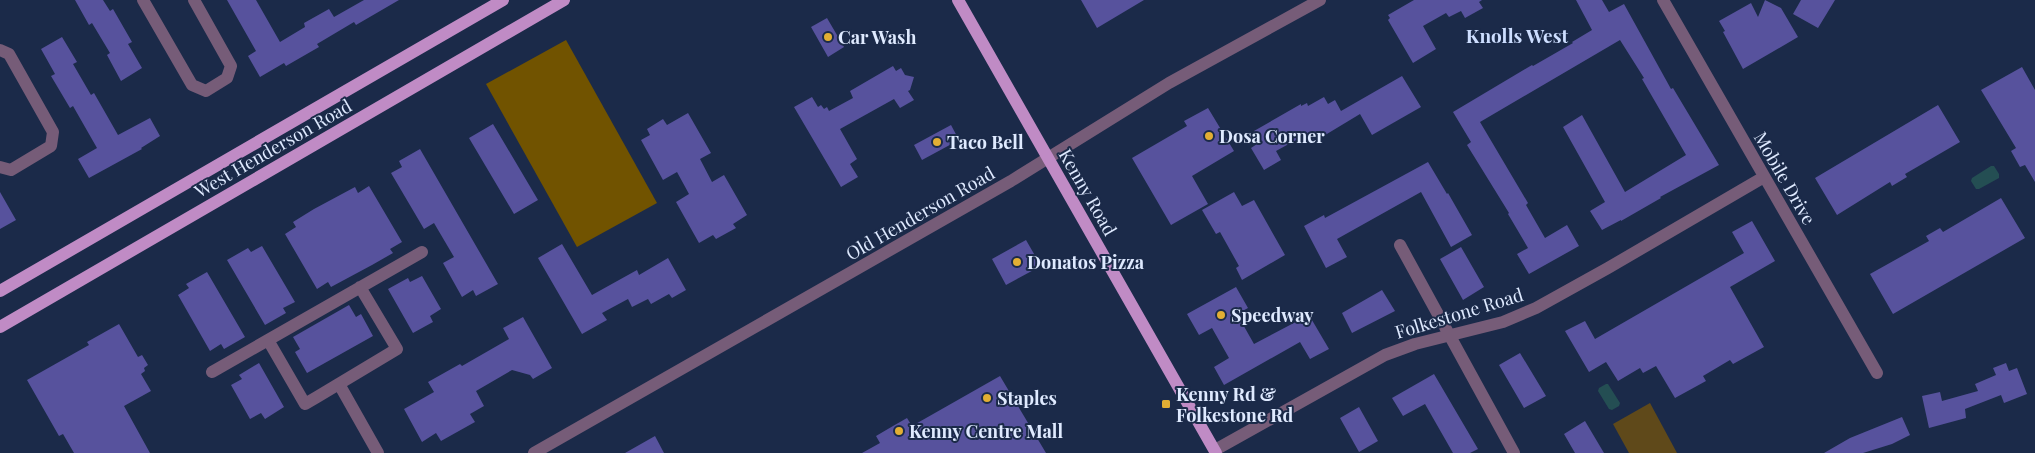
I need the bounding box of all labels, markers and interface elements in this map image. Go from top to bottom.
district label: Knolls West [1466,22,1568,48]
place label: Car Wash [838,25,916,49]
marker: Car Wash [822,31,834,43]
street label: West Henderson Road [189,93,356,203]
place label: Dosa Corner [1219,124,1325,148]
street label: Mobile Drive [1749,127,1821,229]
place label: Taco Bell [947,130,1024,154]
marker: Dosa Corner [1203,130,1215,142]
marker: Taco Bell [931,136,943,148]
street label: Kenny Road [1054,144,1123,240]
street label: Old Henderson Road [841,160,999,265]
place label: Donatos Pizza [1027,250,1145,274]
marker: Donatos Pizza [1011,256,1023,268]
street label: Folkestone Road [1392,282,1526,344]
place label: Speedway [1231,303,1314,327]
marker: Speedway [1215,309,1227,321]
place label: Kenny Rd & Folkestone Rd [1176,382,1294,427]
place label: Staples [997,386,1057,410]
marker: Staples [981,392,993,404]
marker: Kenny Rd & Folkestone Rd [1160,398,1172,410]
place label: Kenny Centre Mall [909,419,1064,443]
marker: Kenny Centre Mall [893,425,905,437]

